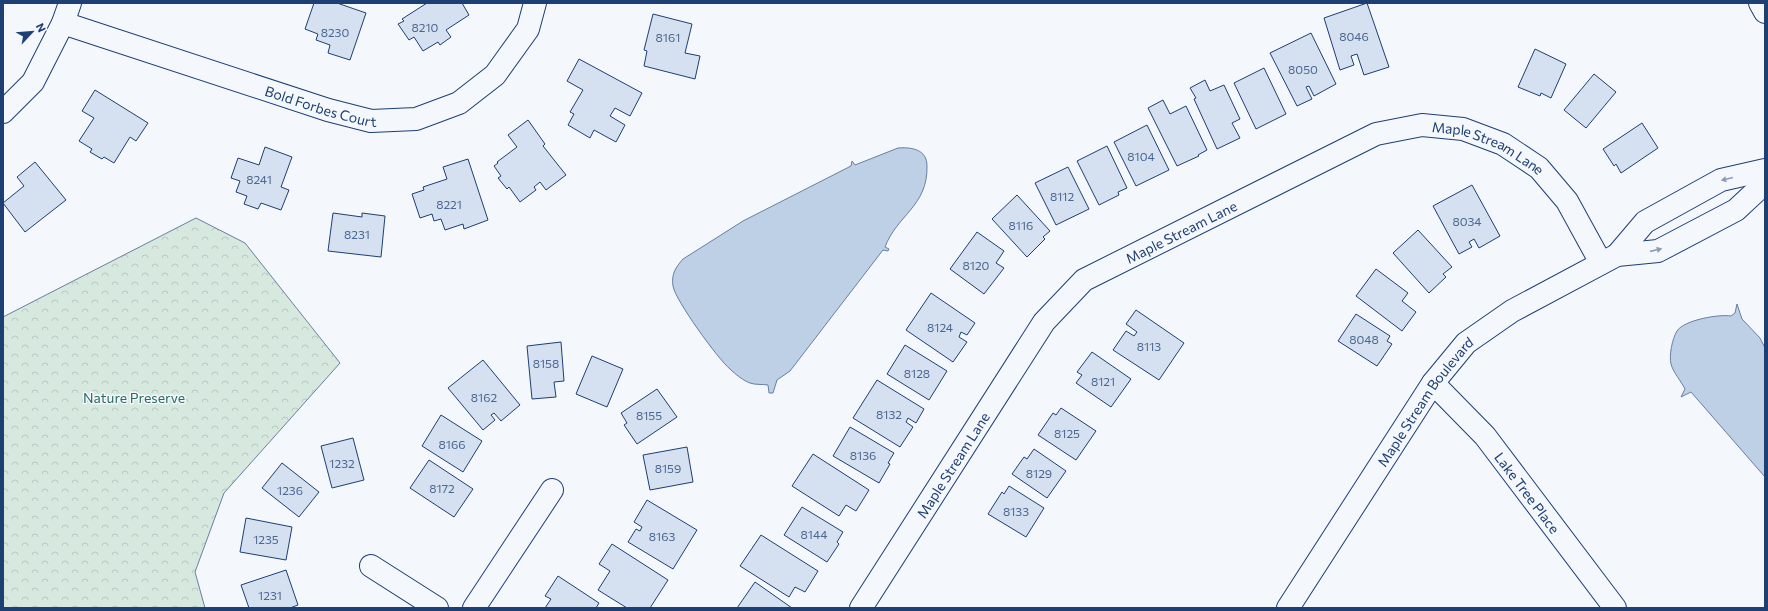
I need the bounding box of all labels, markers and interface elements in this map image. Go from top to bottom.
north arrow [12,12,52,52]
house number: 8210 [412,20,439,34]
text: N [34,21,49,34]
house number: 8230 [321,25,349,39]
house number: 8046 [1339,29,1369,43]
house number: 8161 [656,30,680,44]
house number: 8050 [1288,62,1318,76]
street label: Bold Forbes Court [263,81,377,130]
street label: Maple Stream Lane [1431,118,1549,177]
house number: 8104 [1127,149,1155,163]
house number: 8241 [246,172,272,186]
one-way arrow [1721,176,1733,182]
house number: 8112 [1050,189,1074,203]
house number: 8221 [436,197,462,211]
street label: Maple Stream Lane [1123,197,1239,266]
house number: 8034 [1452,214,1482,228]
house number: 8116 [1009,218,1033,232]
house number: 8231 [344,227,370,241]
one-way arrow [1649,247,1662,253]
house number: 8120 [963,258,990,272]
house number: 8124 [927,320,953,334]
house number: 8048 [1349,332,1379,346]
street label: Maple Stream Boulevard [1373,333,1476,469]
house number: 8113 [1137,339,1161,353]
house number: 8158 [533,356,559,370]
house number: 8128 [904,366,930,380]
house number: 8121 [1091,374,1115,388]
park label: Nature Preserve [83,389,185,406]
house number: 8162 [471,390,498,404]
house number: 8132 [876,407,902,421]
house number: 8155 [636,408,662,422]
street label: Maple Stream Lane [913,409,993,521]
house number: 8125 [1054,426,1080,440]
house number: 8166 [439,437,465,451]
house number: 8136 [850,448,876,462]
street label: Lake Tree Place [1492,448,1564,536]
house number: 1232 [329,456,355,470]
house number: 8159 [655,461,681,475]
house number: 8129 [1026,466,1052,480]
house number: 8172 [429,481,455,495]
house number: 1236 [277,483,303,497]
house number: 8133 [1003,504,1029,518]
house number: 8144 [801,527,827,541]
house number: 8163 [649,529,675,543]
house number: 1235 [253,532,279,546]
house number: 1231 [258,588,282,602]

